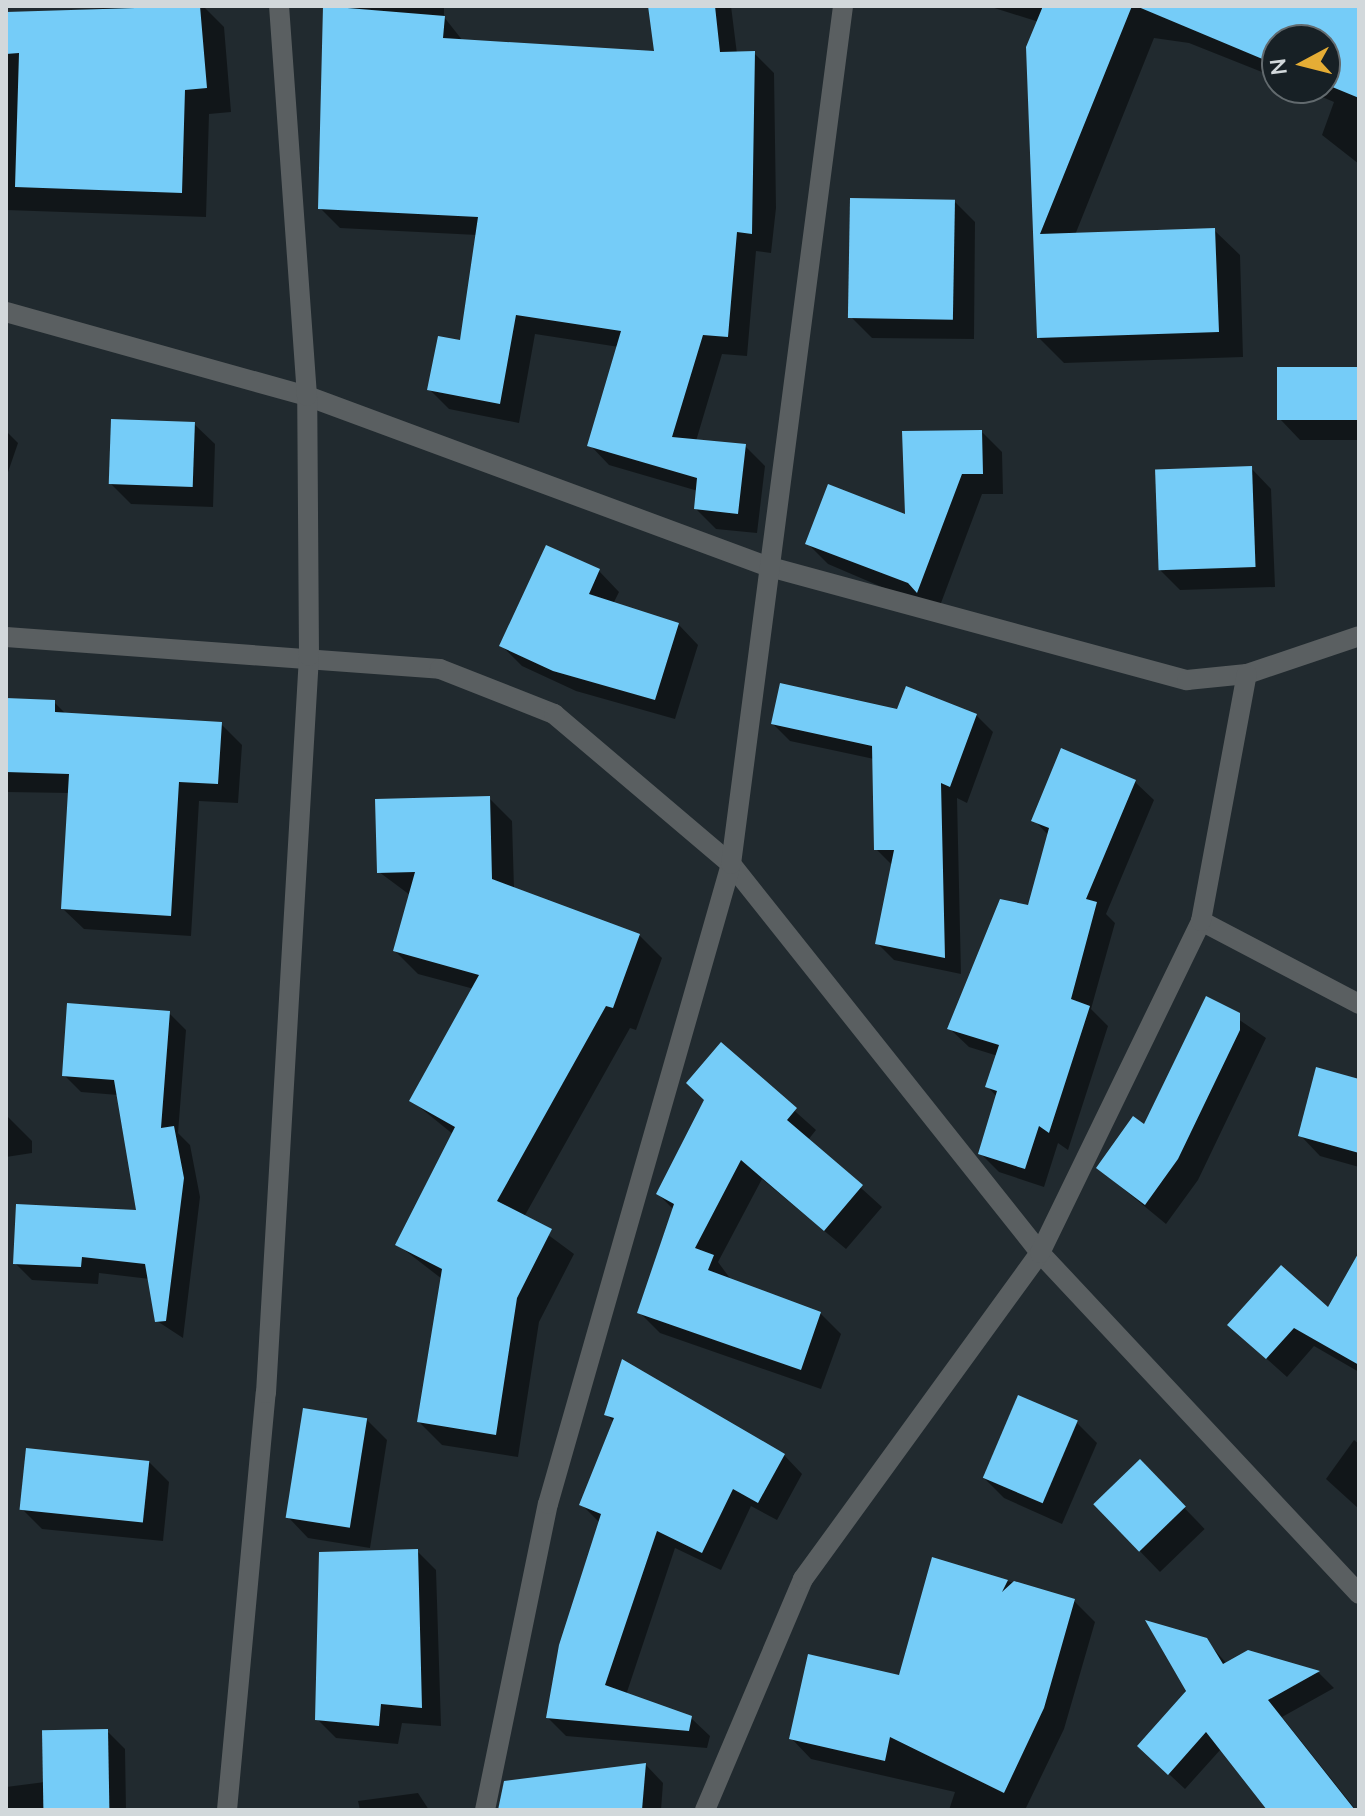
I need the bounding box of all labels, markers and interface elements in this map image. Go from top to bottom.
north arrow [1261,24,1341,104]
text: N [1263,57,1295,77]

